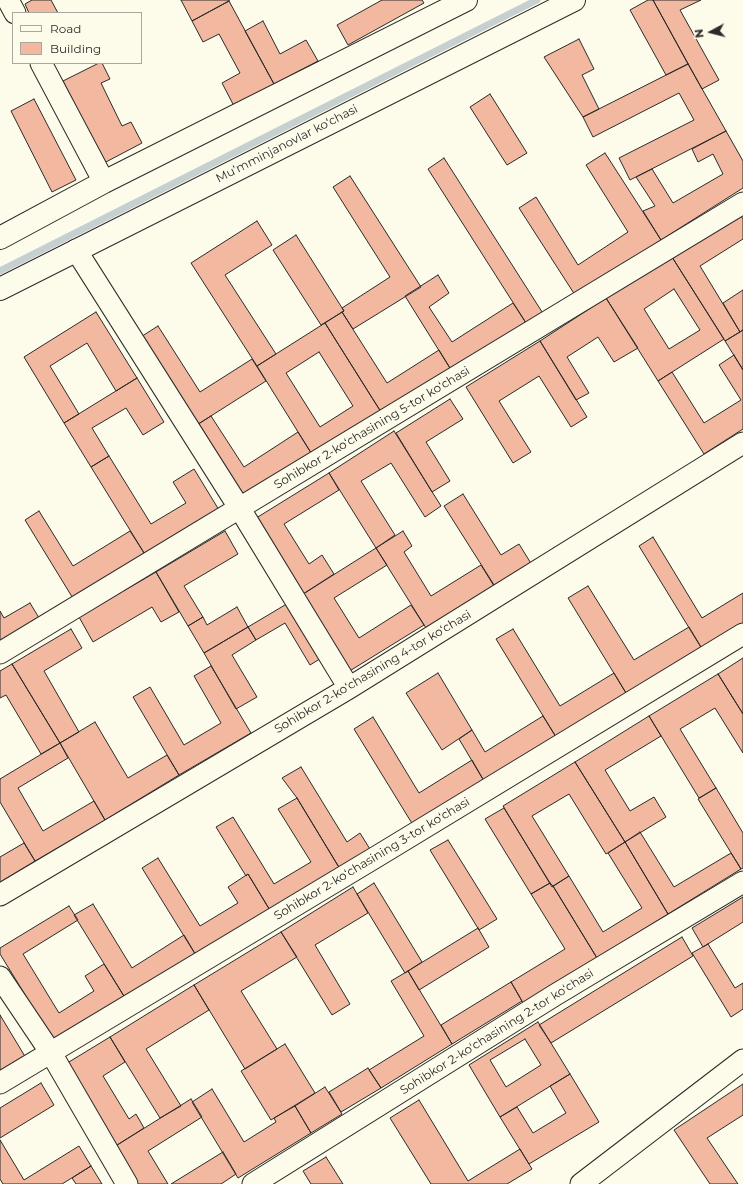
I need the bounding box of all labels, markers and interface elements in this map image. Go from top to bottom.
legend [12,12,142,64]
north arrow [691,12,731,52]
text: Road [50,21,81,36]
text: N [692,28,707,39]
text: Building [50,41,101,56]
street label: Mu’mminjanovlar ko‘chasi [214,102,360,186]
street label: Sohibkor 2-ko‘chasining 5-tor ko‘chasi [272,364,472,492]
street label: Sohibkor 2-ko‘chasining 4-tor ko‘chasi [272,607,474,737]
street label: Sohibkor 2-ko‘chasining 3-tor ko‘chasi [272,795,472,923]
street label: Sohibkor 2-ko‘chasining 2-tor ko‘chasi [397,966,597,1098]

